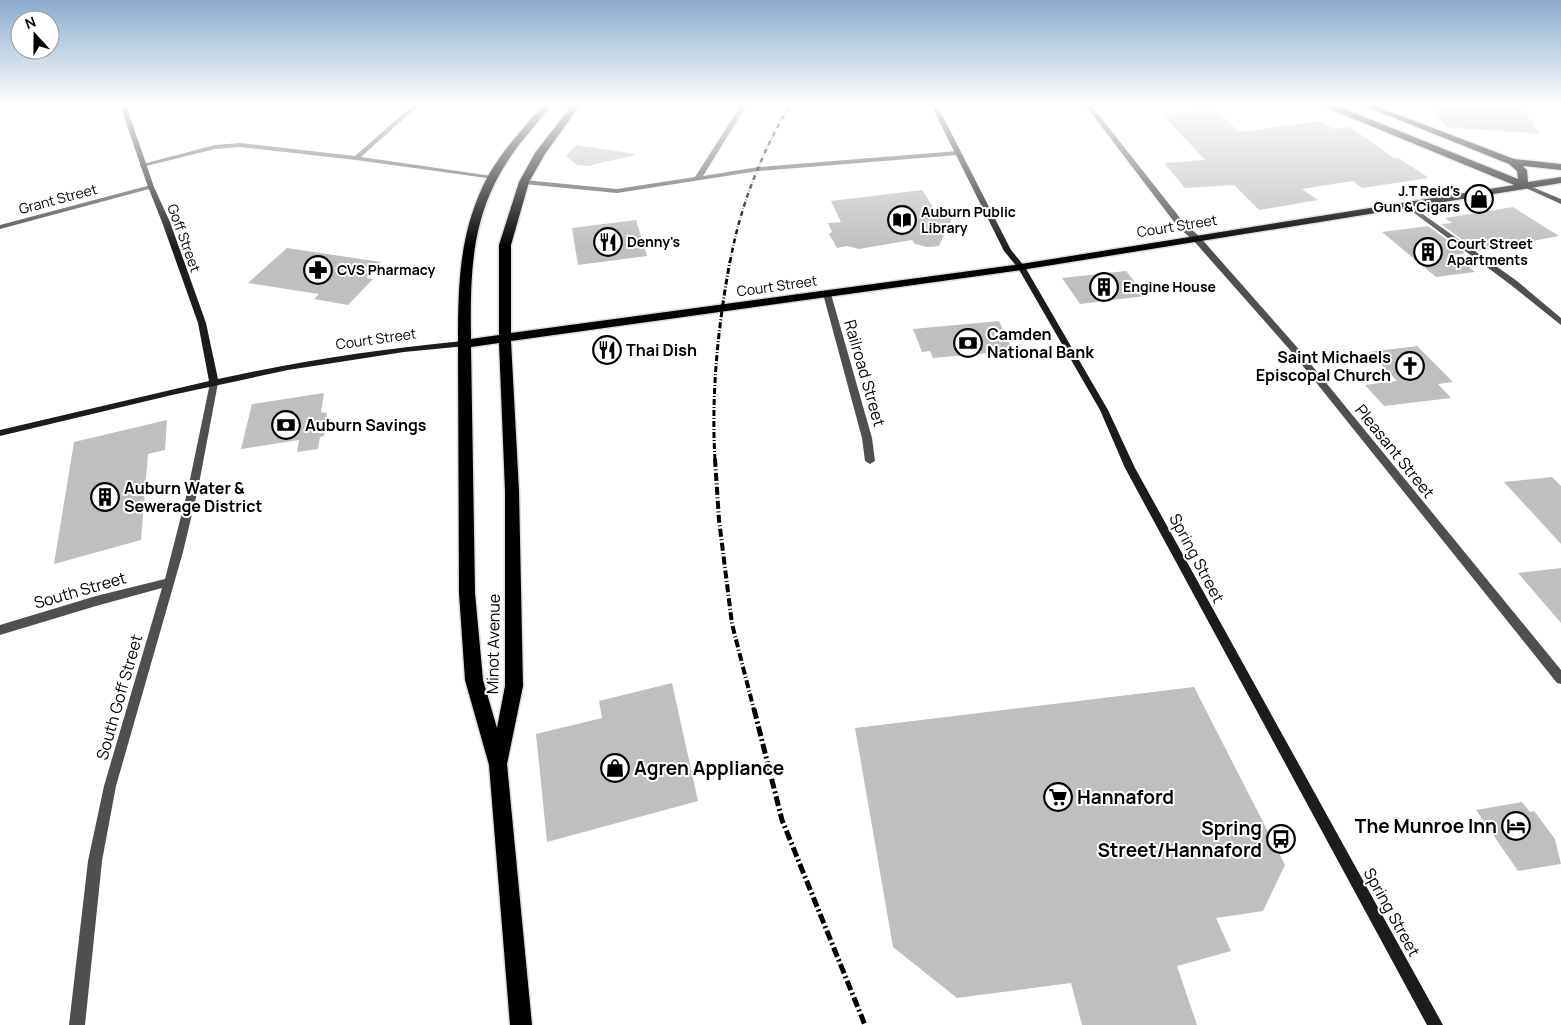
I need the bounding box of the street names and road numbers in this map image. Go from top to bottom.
street label: Grant Street [17,179,99,218]
street label: Goff Street [163,201,206,275]
street label: Court Street [1135,210,1219,241]
street label: Court Street [735,270,819,301]
street label: Railroad Street [839,317,891,429]
street label: Court Street [334,323,418,354]
street label: Pleasant Street [1350,399,1440,503]
street label: Spring Street [1164,510,1230,606]
street label: South Street [31,566,129,614]
street label: Minot Avenue [481,594,505,694]
street label: South Goff Street [91,632,147,762]
street label: Spring Street [1359,864,1425,960]

